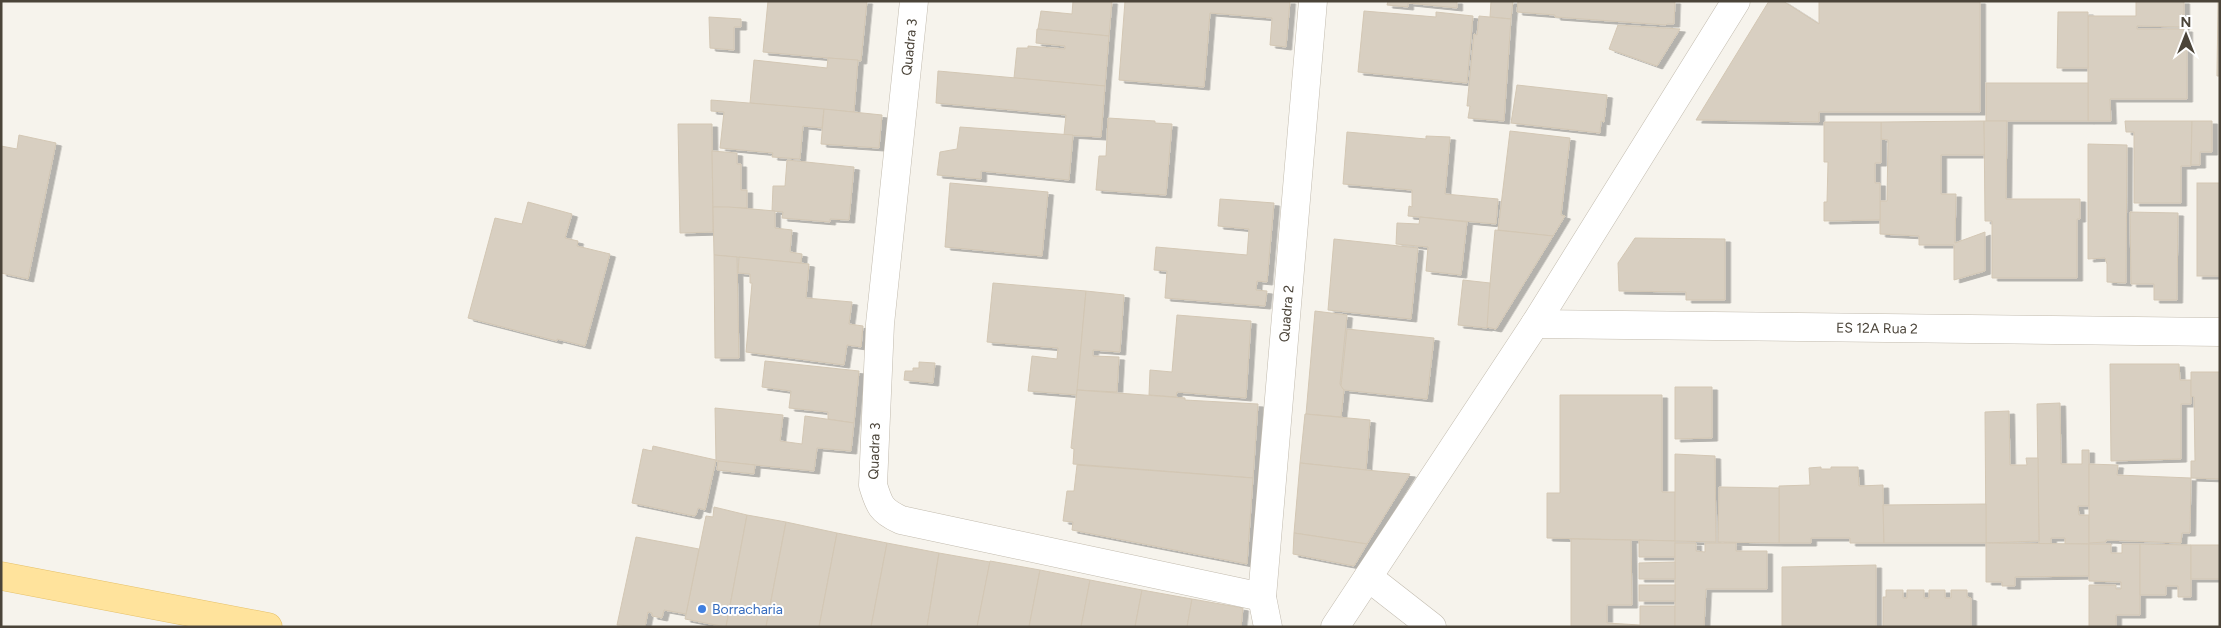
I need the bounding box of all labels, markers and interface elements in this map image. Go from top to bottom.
north arrow [2161,10,2211,60]
text: N [2181,14,2191,31]
street label: Quadra 3 [898,18,921,76]
street label: Quadra 2 [1276,284,1298,343]
street label: ES 12A Rua 2 [1836,320,1918,337]
street label: Quadra 3 [865,422,884,480]
place label: Borracharia [712,601,783,618]
marker: Borracharia [696,603,708,615]

